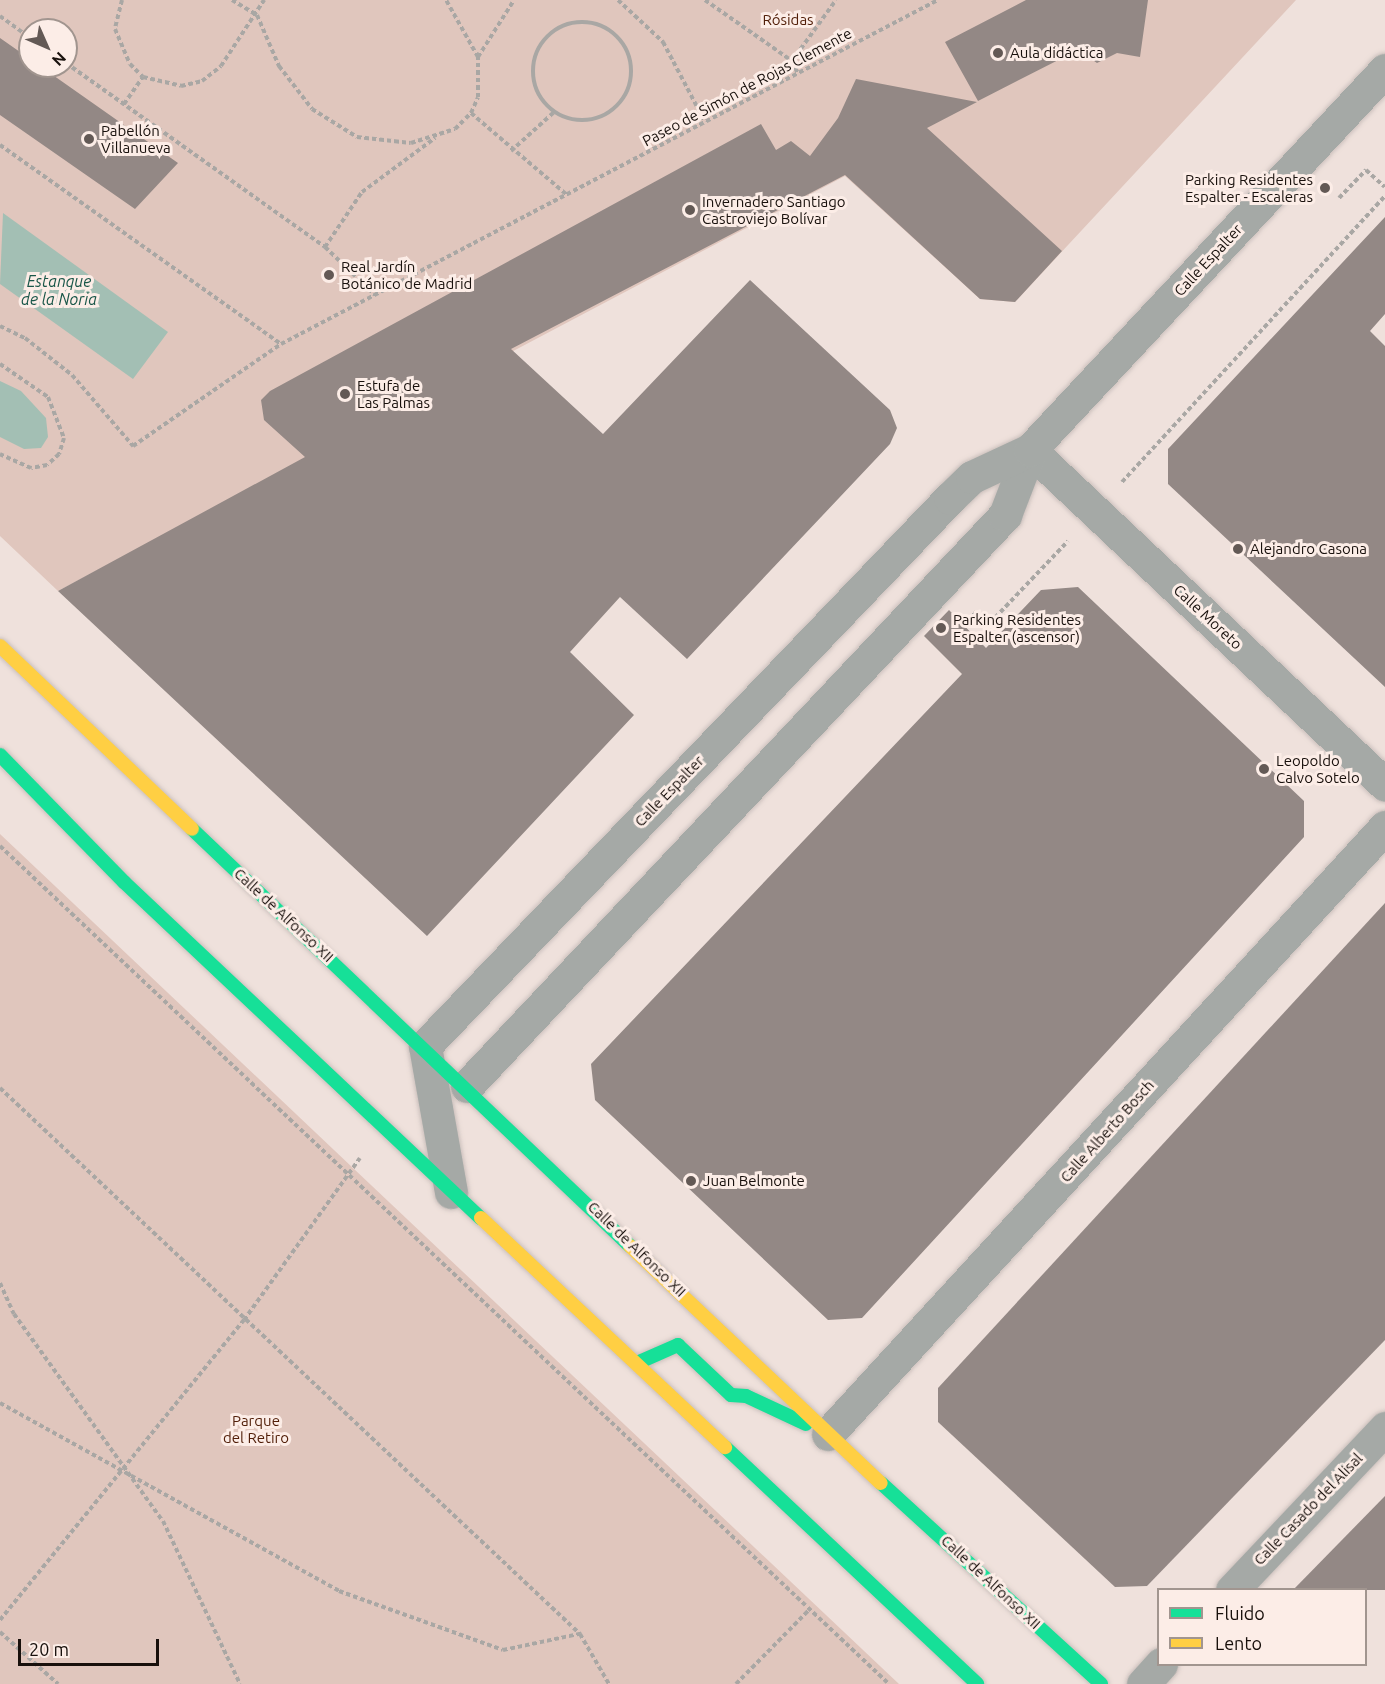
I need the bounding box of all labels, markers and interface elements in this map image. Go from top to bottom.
park label: Rósidas [762,11,814,29]
north arrow [18,18,78,78]
street label: Paseo de Simón de Rojas Clemente [639,24,855,150]
place label: Aula didáctica [1010,44,1103,62]
marker: Aula didáctica [991,46,1005,60]
text: N [49,49,70,70]
place label: Pabellón Villanueva [101,121,171,156]
marker: Pabellón Villanueva [82,132,96,146]
place label: Parking Residentes Espalter - Escaleras [1185,170,1313,205]
marker: Parking Residentes Espalter - Escaleras [1318,181,1332,195]
place label: Invernadero Santiago Castroviejo Bolívar [702,192,846,227]
marker: Invernadero Santiago Castroviejo Bolívar [683,203,697,217]
street label: Calle Espalter [1170,220,1246,300]
place label: Real Jardín Botánico de Madrid [341,257,472,292]
marker: Real Jardín Botánico de Madrid [322,268,336,282]
water label: Estanque de la Noria [21,271,97,309]
place label: Estufa de Las Palmas [357,376,430,411]
marker: Estufa de Las Palmas [338,387,352,401]
place label: Alejandro Casona [1250,540,1367,558]
marker: Alejandro Casona [1231,542,1245,556]
street label: Calle Moreto [1170,581,1246,653]
place label: Parking Residentes Espalter (ascensor) [953,610,1081,645]
marker: Parking Residentes Espalter (ascensor) [934,621,948,635]
place label: Leopoldo Calvo Sotelo [1276,751,1360,786]
street label: Calle Espalter [631,752,707,830]
marker: Leopoldo Calvo Sotelo [1257,762,1271,776]
street label: Calle de Alfonso XII [231,864,337,966]
street label: Calle Alberto Bosch [1056,1076,1158,1186]
place label: Juan Belmonte [703,1172,805,1190]
marker: Juan Belmonte [684,1174,698,1188]
street label: Calle de Alfonso XII [584,1198,690,1300]
park label: Parque del Retiro [223,1411,289,1446]
street label: Calle Casado del Alisal [1250,1449,1366,1569]
street label: Calle de Alfonso XII [938,1531,1044,1633]
legend [1157,1588,1367,1666]
text: Fluido [1215,1603,1265,1623]
scale bar [21,1627,162,1665]
text: Lento [1215,1633,1262,1653]
text: 20 m [29,1639,69,1659]

